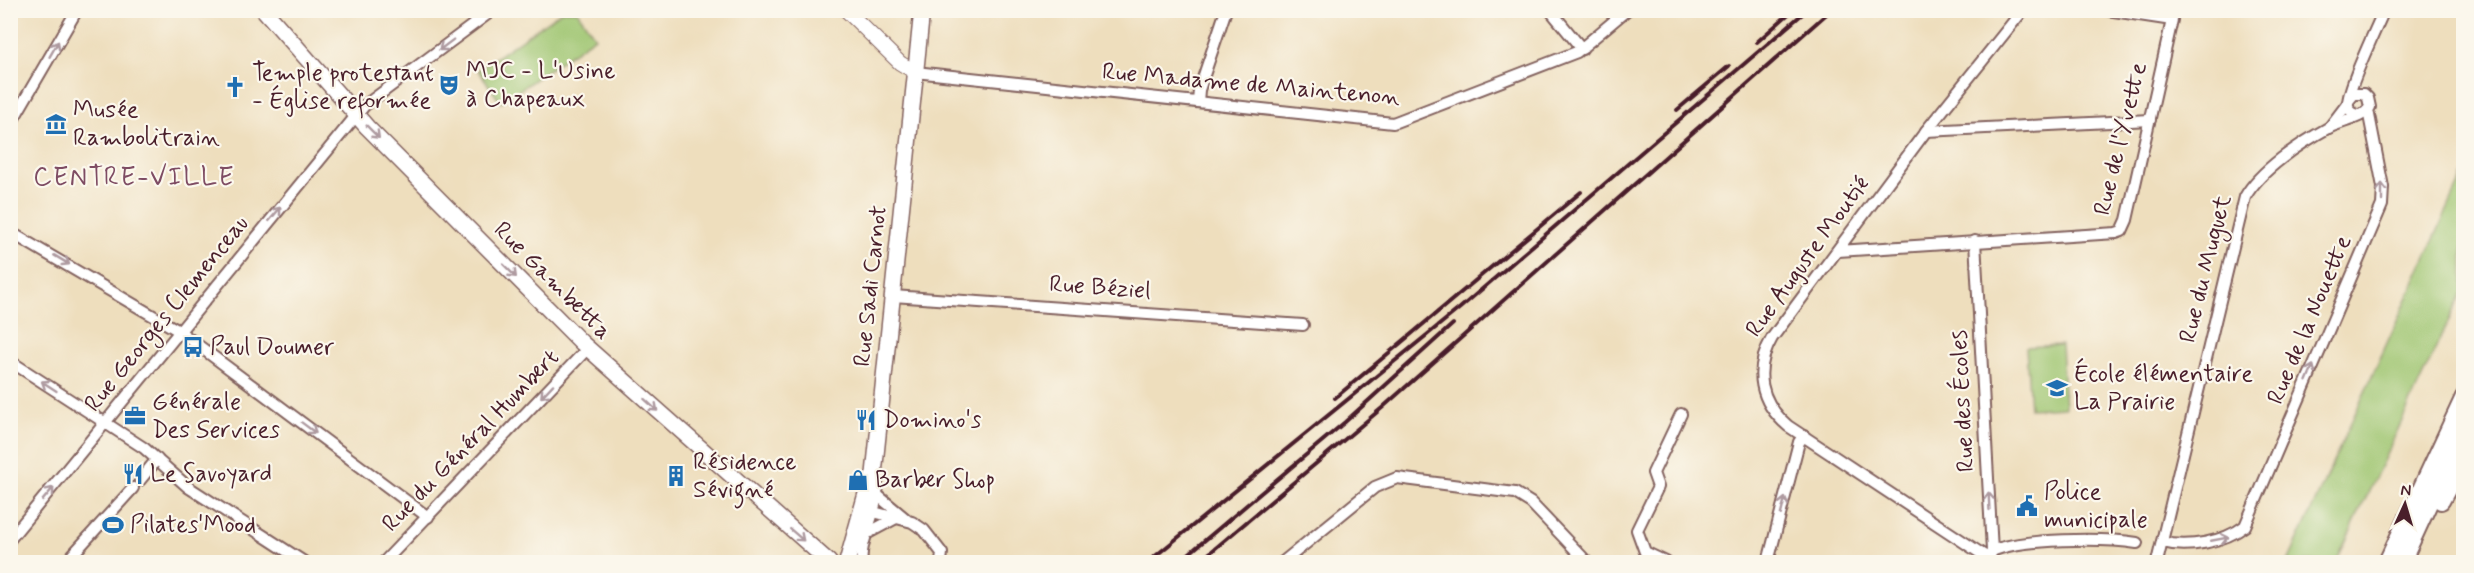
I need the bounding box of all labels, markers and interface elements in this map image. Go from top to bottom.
one-way arrow [439,39,455,52]
one-way arrow [49,41,60,59]
place label: MJC - L'Usine à Chapeaux [466,56,615,115]
street label: Rue Madame de Maintenon [1101,57,1402,113]
place label: Temple protestant - Église reformée [252,58,434,119]
street label: Rue de l'Yvette [2087,59,2155,219]
theatre icon: MJC - L'Usine à Chapeaux [437,73,461,97]
church icon: Temple protestant - Église reformée [223,75,247,99]
place label: Musée Rambolitrain [73,95,220,154]
museum icon: Musée Rambolitrain [44,112,68,136]
one-way arrow [365,125,380,140]
district label: CENTRE-VILLE [33,161,235,195]
street label: Rue Auguste Moutié [1739,170,1877,344]
one-way arrow [2376,183,2388,203]
street label: Rue du Muguet [2173,192,2241,347]
street label: Rue Sadi Carnot [847,204,895,368]
one-way arrow [269,206,282,222]
street label: Rue Georges Clemenceau [78,209,258,420]
street label: Rue Gambetta [486,215,618,347]
street label: Rue de la Nouette [2260,231,2360,409]
one-way arrow [53,255,70,267]
one-way arrow [503,263,517,278]
street label: Rue Béziel [1048,269,1152,307]
street label: Rue des Écoles [1942,329,1982,473]
place label: Paul Doumer [210,332,334,363]
bus stop icon: Paul Doumer [181,335,205,359]
street label: Rue du Général Humbert [376,343,566,539]
place label: École élémentaire La Prairie [2074,357,2253,418]
one-way arrow [2305,364,2316,382]
school or university icon: École élémentaire La Prairie [2045,376,2069,400]
one-way arrow [42,380,58,392]
one-way arrow [540,384,554,399]
place label: Générale Des Services [152,387,280,446]
one-way arrow [643,398,658,412]
office icon: Générale Des Services [123,404,147,428]
place label: Domino's [883,405,982,436]
restaurant icon: Domino's [854,408,878,432]
one-way arrow [301,422,317,435]
place label: Résidence Sévigné [693,447,796,509]
place label: Le Savoyard [150,459,272,490]
restaurant icon: Le Savoyard [121,462,145,486]
building icon: Résidence Sévigné [664,464,688,488]
place label: Barber Shop [875,465,995,496]
shop icon: Barber Shop [846,468,870,492]
north arrow [2375,474,2435,534]
place label: Police municipale [2044,477,2148,536]
text: N [2400,480,2412,501]
one-way arrow [41,487,55,502]
one-way arrow [1983,491,1994,511]
public building icon: Police municipale [2015,494,2039,518]
one-way arrow [1777,497,1789,516]
place label: Pilates'Mood [130,510,256,541]
sports icon: Pilates'Mood [101,513,125,537]
one-way arrow [789,528,804,542]
one-way arrow [2210,533,2230,544]

